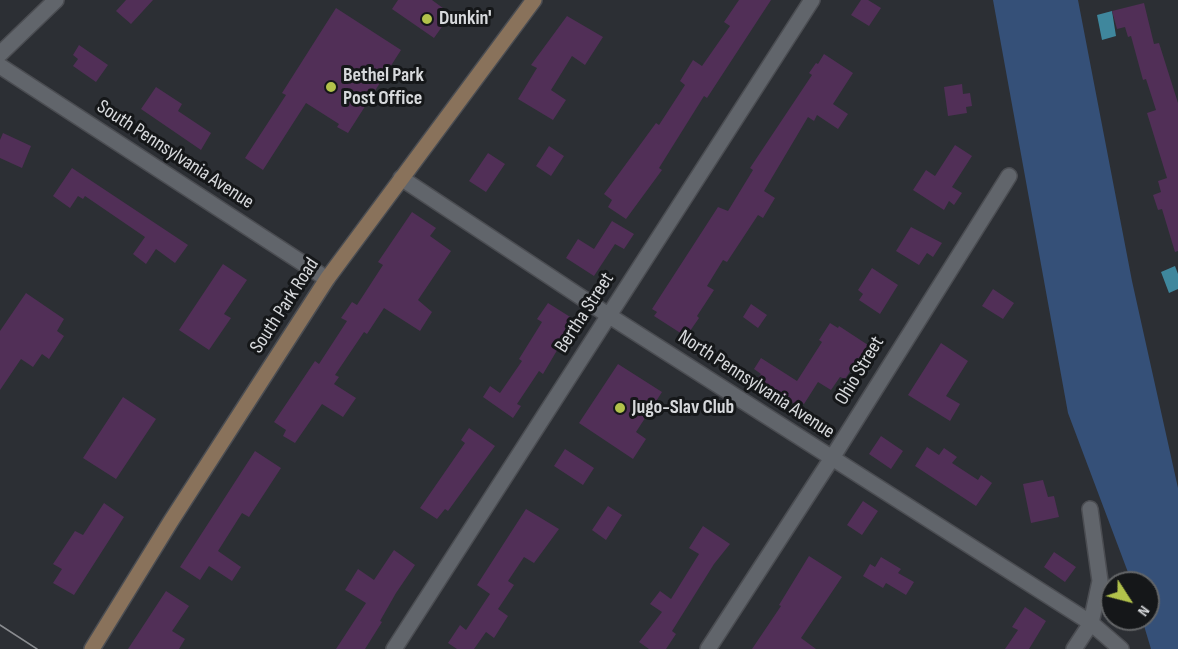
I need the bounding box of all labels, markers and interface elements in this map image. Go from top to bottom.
place label: Dunkin' [439,7,491,31]
marker: Dunkin' [420,12,434,26]
place label: Bethel Park Post Office [343,64,424,111]
marker: Bethel Park Post Office [324,80,338,94]
street label: South Pennsylvania Avenue [92,95,258,215]
street label: South Park Road [245,254,325,358]
street label: Bertha Street [550,268,620,358]
street label: North Pennsylvania Avenue [673,325,839,445]
street label: Ohio Street [830,332,890,410]
place label: Jugo-Slav Club [632,396,734,420]
marker: Jugo-Slav Club [613,401,627,415]
north arrow [1100,571,1160,631]
text: N [1133,602,1154,620]

